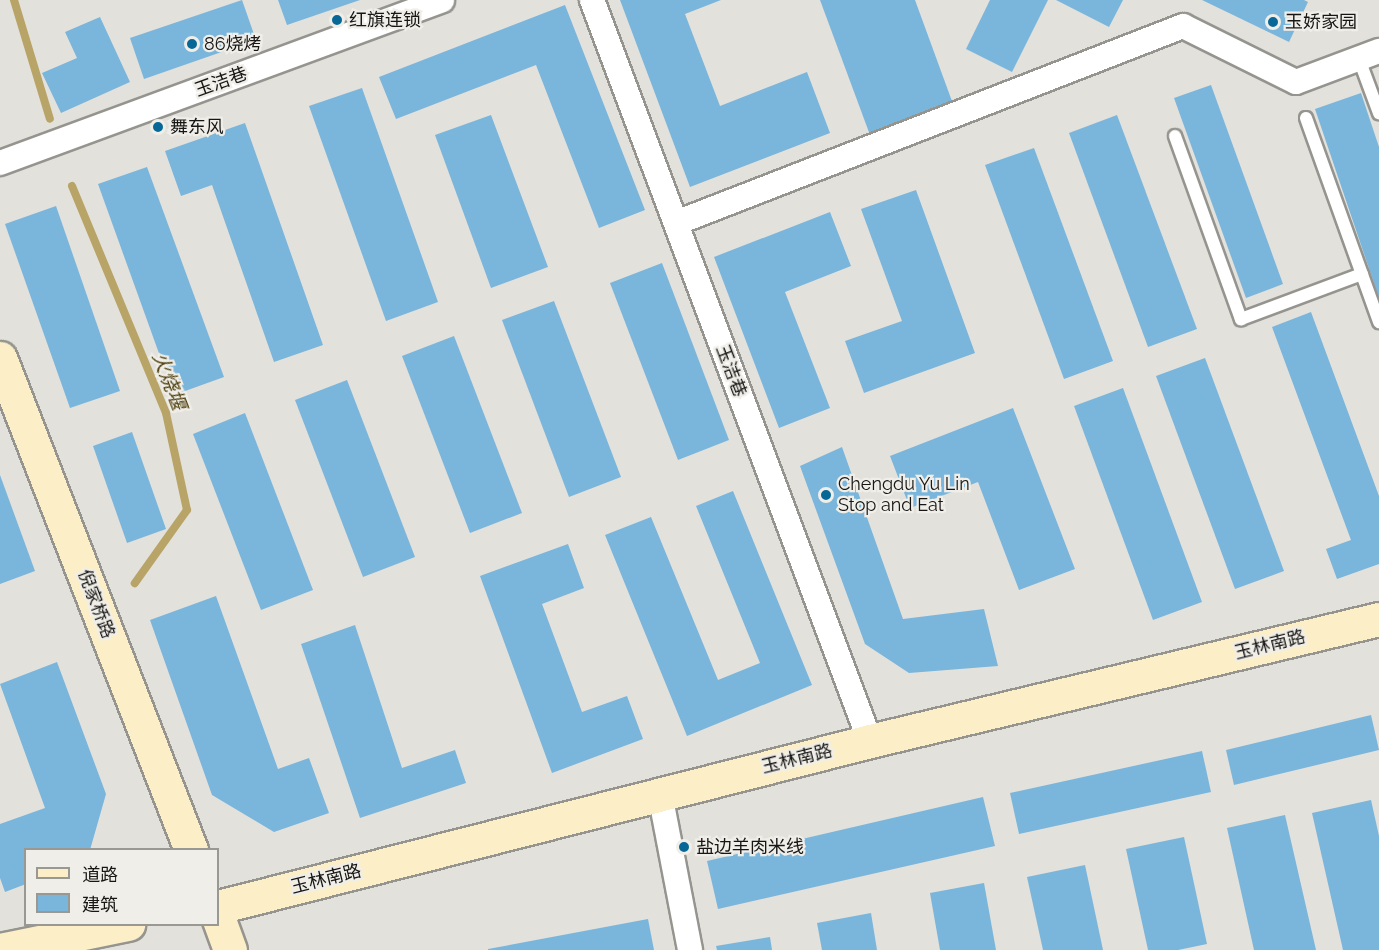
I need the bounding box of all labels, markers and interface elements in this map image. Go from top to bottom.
place label: 红旗连锁 [349,9,421,31]
place label: 玉娇家园 [1285,11,1357,33]
marker: 红旗连锁 [330,13,344,27]
marker: 玉娇家园 [1266,15,1280,29]
place label: 86烧烤 [204,33,262,55]
marker: 86烧烤 [185,37,199,51]
street label: 玉洁巷 [192,63,250,101]
place label: 舞东风 [170,116,224,138]
marker: 舞东风 [151,120,165,134]
street label: 玉洁巷 [711,342,751,400]
water label: 火烧堰 [147,349,191,413]
place label: Chengdu Yu Lin Stop and Eat [838,474,970,516]
marker: Chengdu Yu Lin Stop and Eat [819,488,833,502]
street label: 倪家桥路 [73,567,119,641]
street label: 玉林南路 [1232,626,1308,664]
street label: 玉林南路 [759,740,835,778]
place label: 盐边羊肉米线 [696,836,804,858]
marker: 盐边羊肉米线 [677,840,691,854]
legend [24,848,219,926]
street label: 玉林南路 [288,860,364,898]
text: 道路 [82,864,118,885]
text: 建筑 [82,894,118,915]

